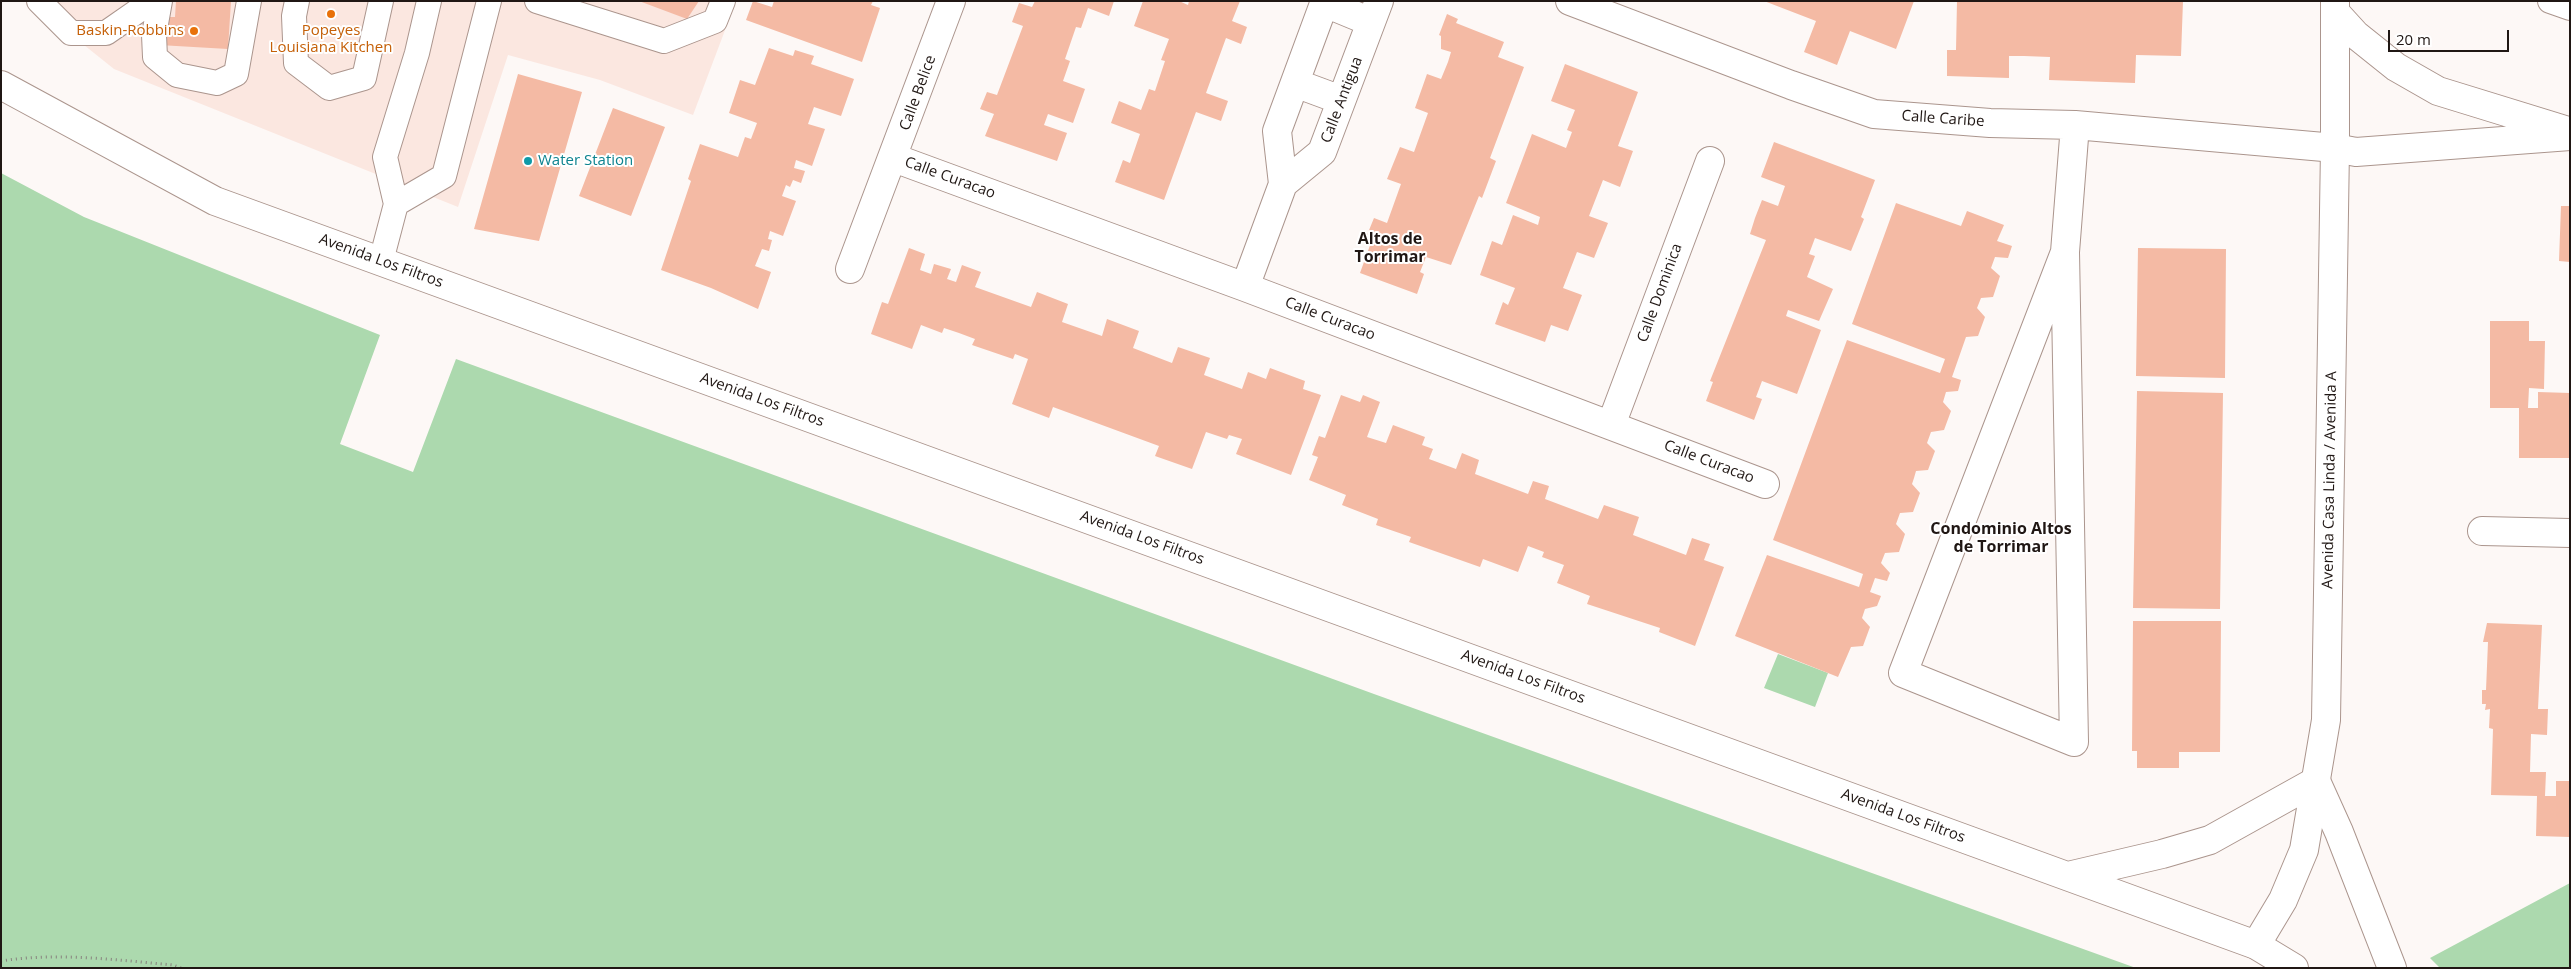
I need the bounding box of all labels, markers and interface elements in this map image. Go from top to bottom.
marker: Popeyes Louisiana Kitchen [325,8,337,20]
scale bar [2391,20,2512,52]
place label: Baskin-Robbins [76,22,184,40]
place label: Popeyes Louisiana Kitchen [270,22,392,57]
marker: Baskin-Robbins [188,25,200,37]
text: 20 m [2396,29,2431,49]
street label: Calle Belice [896,53,940,133]
street label: Calle Antigua [1317,54,1367,146]
street label: Calle Caribe [1901,107,1985,131]
place label: Water Station [538,152,633,170]
street label: Calle Curacao [902,153,998,203]
marker: Water Station [522,155,534,167]
district label: Altos de Torrimar [1354,229,1426,267]
street label: Avenida Los Filtros [317,230,445,292]
street label: Calle Dominica [1634,241,1686,345]
street label: Calle Curacao [1282,294,1378,344]
street label: Avenida Los Filtros [698,369,826,431]
street label: Avenida Casa Linda / Avenida A [2319,371,2341,589]
street label: Calle Curacao [1661,437,1757,487]
street label: Avenida Los Filtros [1078,507,1206,569]
district label: Condominio Altos de Torrimar [1930,519,2072,557]
street label: Avenida Los Filtros [1459,646,1587,708]
street label: Avenida Los Filtros [1839,785,1967,847]

